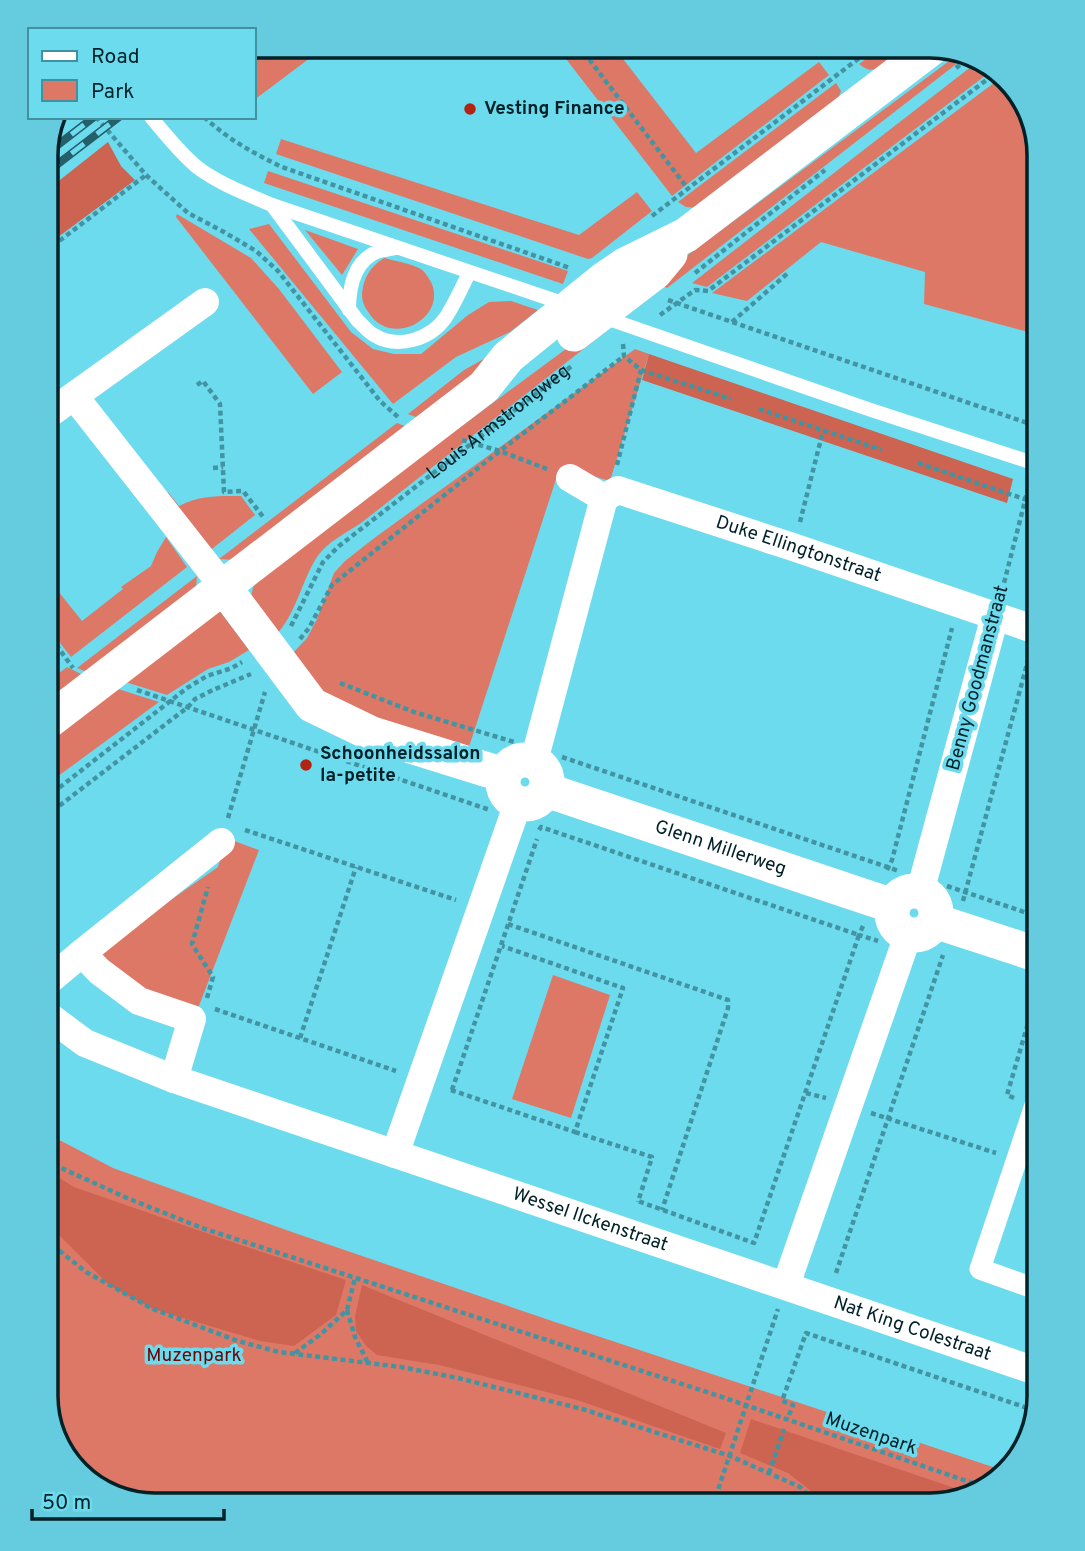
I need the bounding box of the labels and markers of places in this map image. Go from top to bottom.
place label: Vesting Finance [484,97,625,121]
marker: Vesting Finance [462,101,478,117]
place label: Schoonheidssalon la-petite [320,742,480,788]
marker: Schoonheidssalon la-petite [298,757,314,773]

